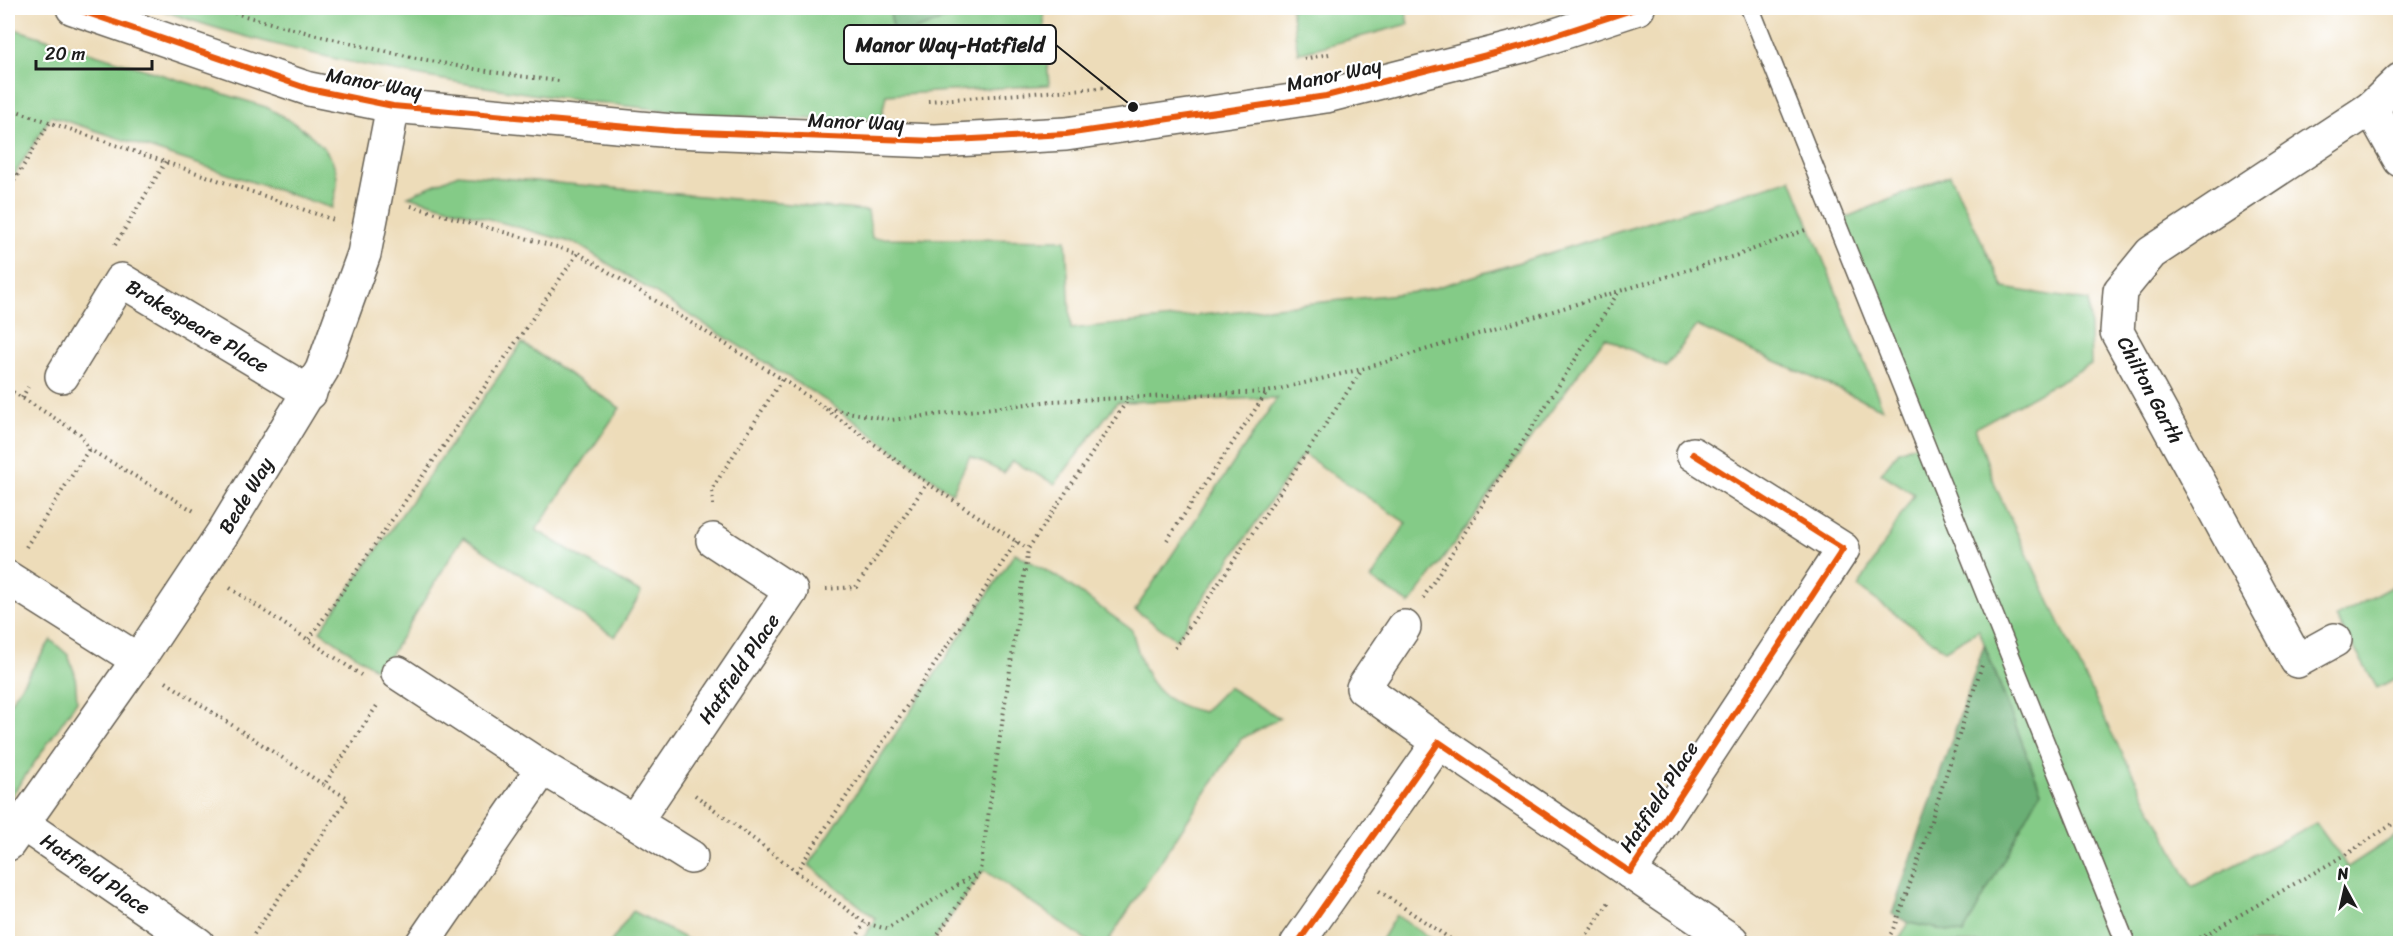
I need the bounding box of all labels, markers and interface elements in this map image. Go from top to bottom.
callout: Manor Way-Hatfield [844,25,1056,64]
text: Manor Way-Hatfield [854,26,1047,64]
scale bar [36,33,152,71]
text: 20 m [45,38,85,70]
street label: Manor Way [1283,48,1386,102]
street label: Manor Way [323,57,425,109]
street label: Manor Way [807,103,906,141]
street label: Brakespeare Place [119,269,276,382]
street label: Chilton Garth [2107,330,2193,450]
street label: Bede Way [209,449,283,541]
street label: Hatfield Place [688,606,789,731]
street label: Hatfield Place [1610,734,1708,860]
street label: Hatfield Place [33,823,158,924]
north arrow [2315,858,2375,918]
text: N [2334,858,2351,889]

